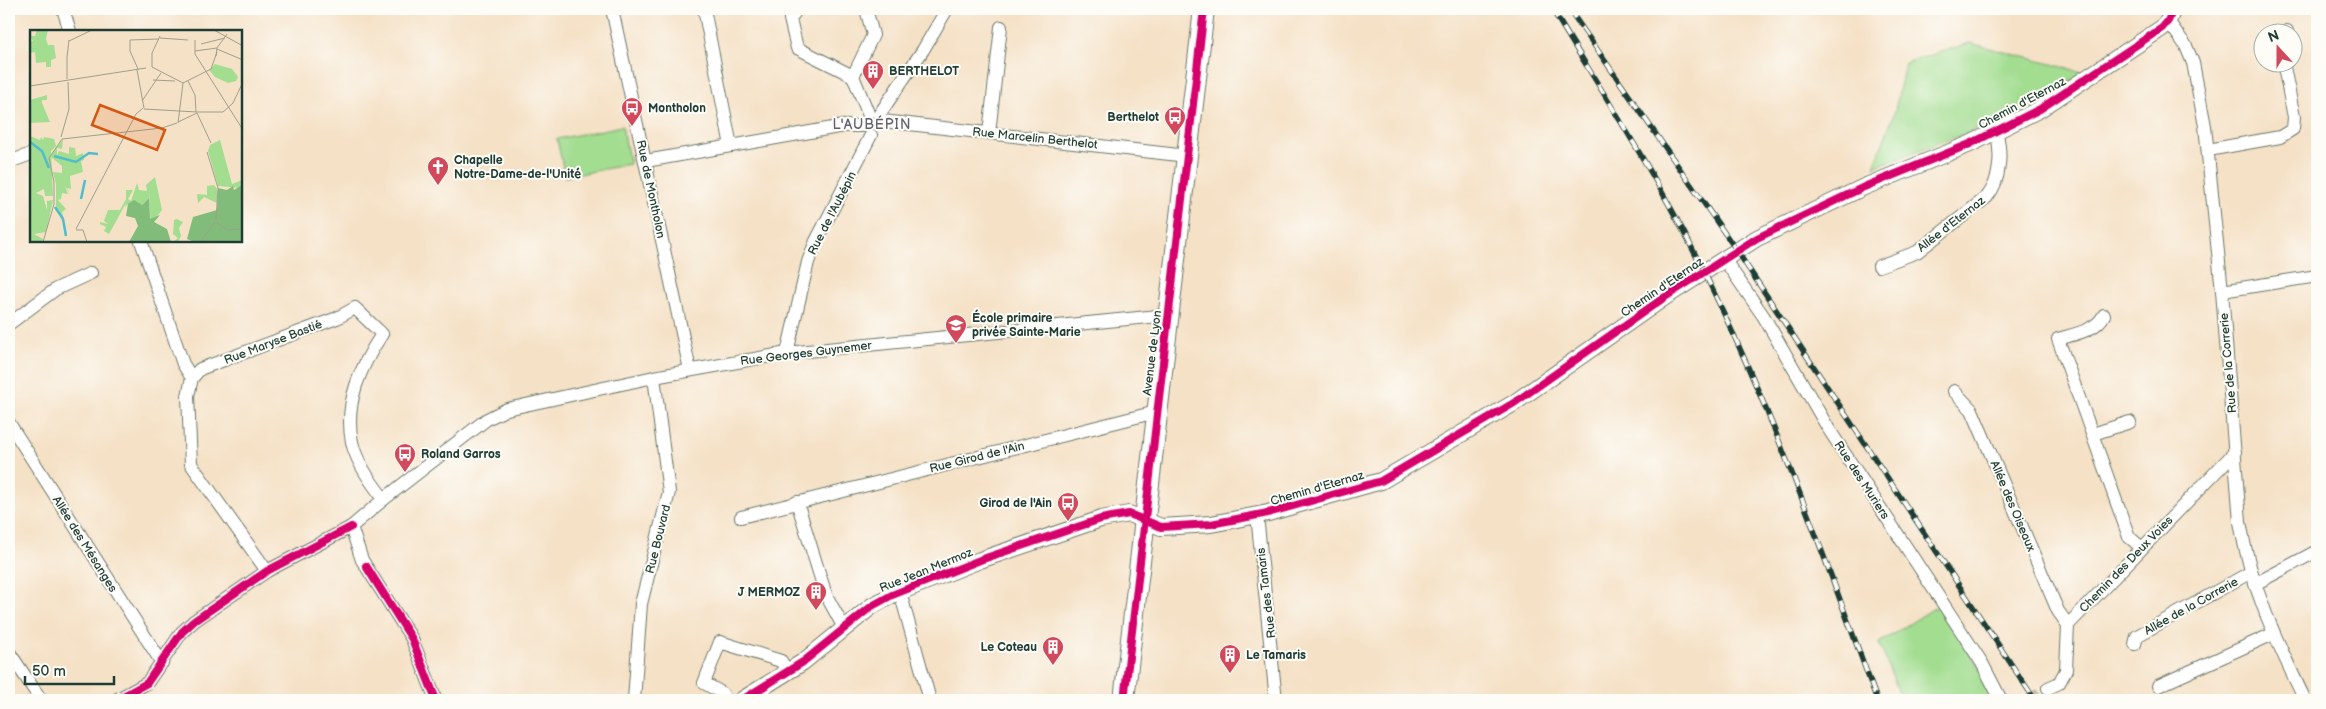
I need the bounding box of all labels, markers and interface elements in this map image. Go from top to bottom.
north arrow [2254,22,2304,72]
text: N [2266,27,2281,46]
inset map [30,30,242,242]
building icon: BERTHELOT [861,59,885,90]
place label: BERTHELOT [889,64,959,79]
street label: Chemin d'Eternaz [1976,74,2069,133]
bus stop icon: Montholon [620,96,644,127]
place label: Montholon [648,101,706,116]
bus stop icon: Berthelot [1163,105,1187,136]
place label: Berthelot [1107,110,1159,125]
district label: L'AUBÉPIN [833,115,911,133]
street label: Rue Marcelin Berthelot [972,124,1099,153]
street label: Rue de Montholon [633,139,668,240]
place label: Chapelle Notre-Dame-de-l'Unité [454,153,581,182]
church icon: Chapelle Notre-Dame-de-l'Unité [426,155,450,186]
street label: Rue de l'Aubépin [805,169,860,258]
street label: Allée d'Eternaz [1914,193,1988,255]
street label: Chemin d'Eternaz [1618,254,1707,321]
place label: École primaire privée Sainte-Marie [972,309,1081,340]
street label: Avenue de Lyon [1140,309,1165,397]
street label: Rue de la Correrie [2217,312,2240,414]
school or university icon: École primaire privée Sainte-Marie [944,313,968,344]
street label: Rue Maryse Bastié [222,317,324,368]
street label: Rue Georges Guynemer [740,338,873,369]
street label: Rue Girod de l'Ain [928,438,1026,477]
street label: Rue des Muriers [1831,438,1892,522]
bus stop icon: Roland Garros [393,442,417,473]
place label: Roland Garros [421,447,501,462]
street label: Allée des Oiseaux [1987,458,2039,554]
street label: Chemin d'Eternaz [1269,468,1366,509]
bus stop icon: Girod de l'Ain [1056,491,1080,522]
street label: Allée des Mésanges [49,493,120,595]
place label: Girod de l'Ain [980,496,1052,511]
street label: Rue Bouvard [643,503,674,575]
street label: Chemin des Deux Voies [2076,513,2176,616]
street label: Rue Jean Mermoz [877,545,975,596]
street label: Rue des Tamaris [1254,547,1279,639]
street label: Allée de la Correrie [2142,574,2241,638]
building icon: J MERMOZ [804,580,828,611]
place label: J MERMOZ [738,585,801,600]
building icon: Le Coteau [1041,635,1065,666]
place label: Le Coteau [980,640,1037,655]
building icon: Le Tamaris [1218,643,1242,674]
place label: Le Tamaris [1246,648,1306,663]
scale bar [25,654,114,686]
text: 50 m [32,662,66,681]

